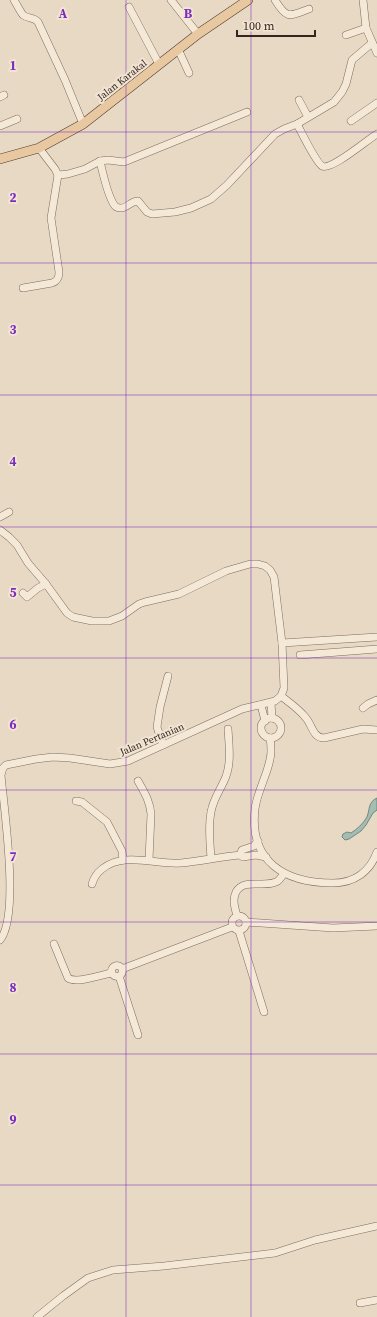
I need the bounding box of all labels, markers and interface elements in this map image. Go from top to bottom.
text: A [59,5,68,22]
text: B [184,5,193,22]
scale bar [237,12,315,38]
text: 100 m [243,18,275,34]
text: 1 [9,57,17,74]
street label: Jalan Karakal [94,57,149,104]
text: 2 [9,189,17,206]
text: 3 [9,321,17,338]
text: 4 [9,453,17,470]
text: 5 [9,584,17,601]
text: 6 [9,716,17,733]
street label: Jalan Pertanian [117,720,186,759]
text: 7 [9,848,17,865]
text: 8 [9,979,17,996]
text: 9 [9,1111,17,1128]

